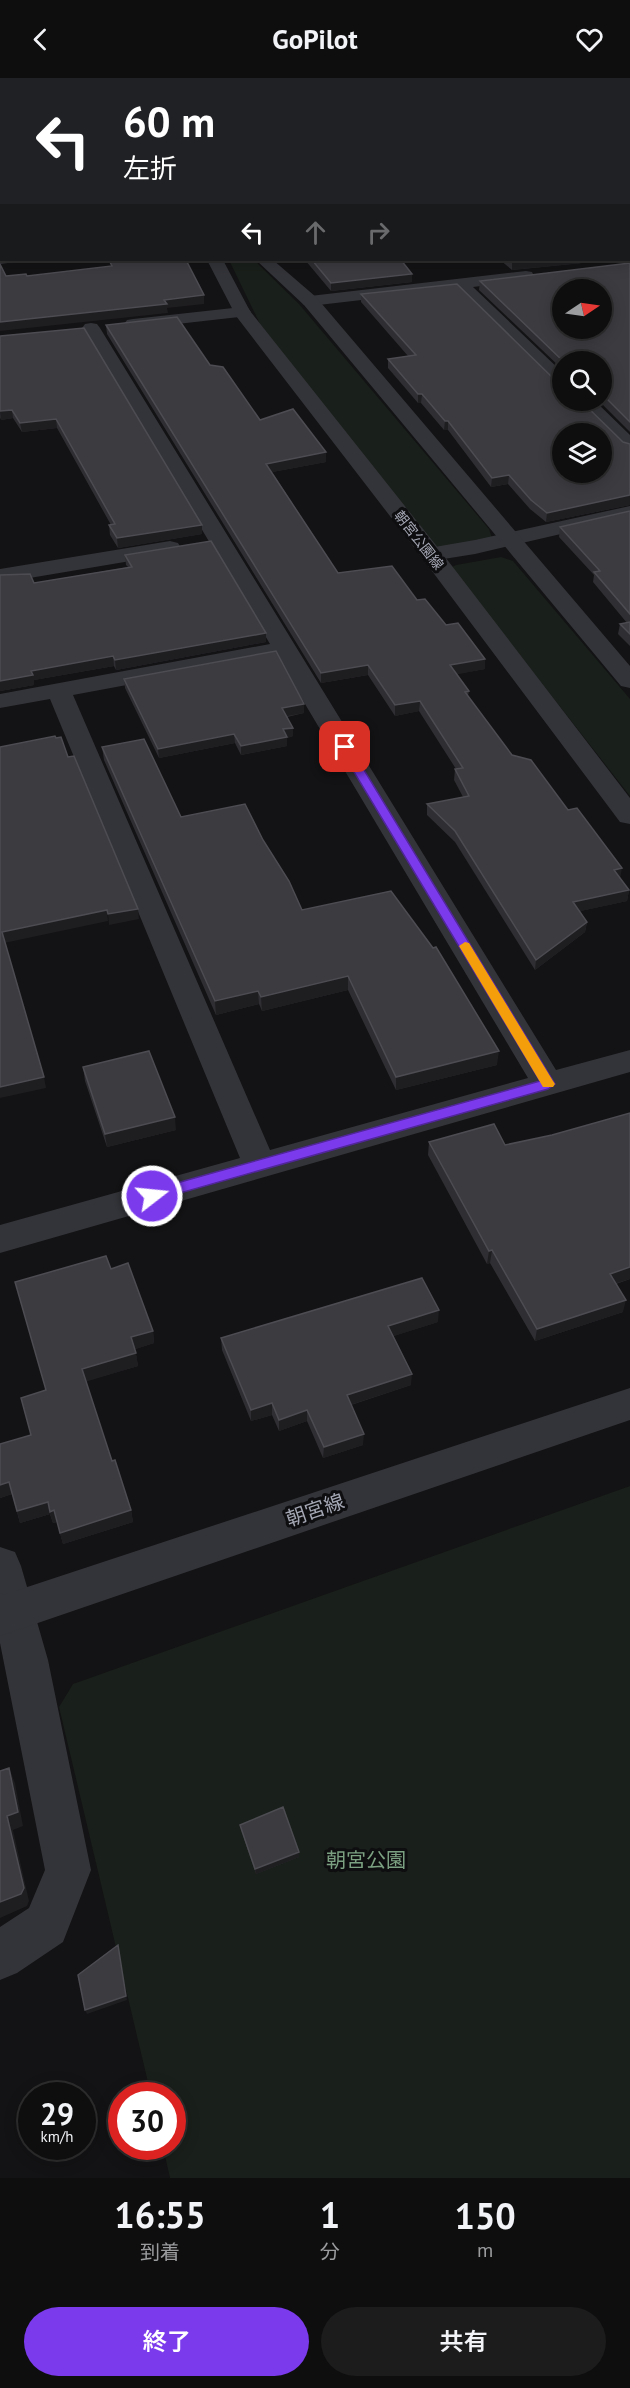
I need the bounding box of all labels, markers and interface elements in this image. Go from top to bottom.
text: GoPilot [272,22,358,56]
icon: back [24,23,57,56]
icon: heart [573,23,606,56]
text: 60 m [123,94,215,149]
icon: left [24,102,102,180]
text: 左折 [123,151,177,185]
icon: left [236,216,269,249]
icon: ahead [299,216,332,249]
icon: right [362,216,395,249]
north arrow [552,279,612,339]
map controls [552,279,612,483]
button: search [552,351,612,411]
button: layers [552,423,612,483]
street label: 朝宮公園線 [390,507,448,573]
pin [319,721,370,772]
icon: arrive [328,730,361,763]
position arrow [120,1164,184,1228]
street label: 朝宮線 [282,1488,348,1532]
park label: 朝宮公園 [326,1847,406,1873]
speed limit sign: 30 [108,2082,186,2160]
text: 29 [40,2094,74,2133]
text: km/h [41,2127,73,2146]
text: 16:55 [114,2191,206,2238]
text: 1 [320,2191,340,2238]
text: 150 [454,2192,516,2239]
text: m [477,2237,493,2263]
text: 到着 [140,2239,180,2265]
text: 分 [320,2239,340,2265]
button: 終了 [24,2307,309,2376]
button: 共有 [321,2307,606,2376]

